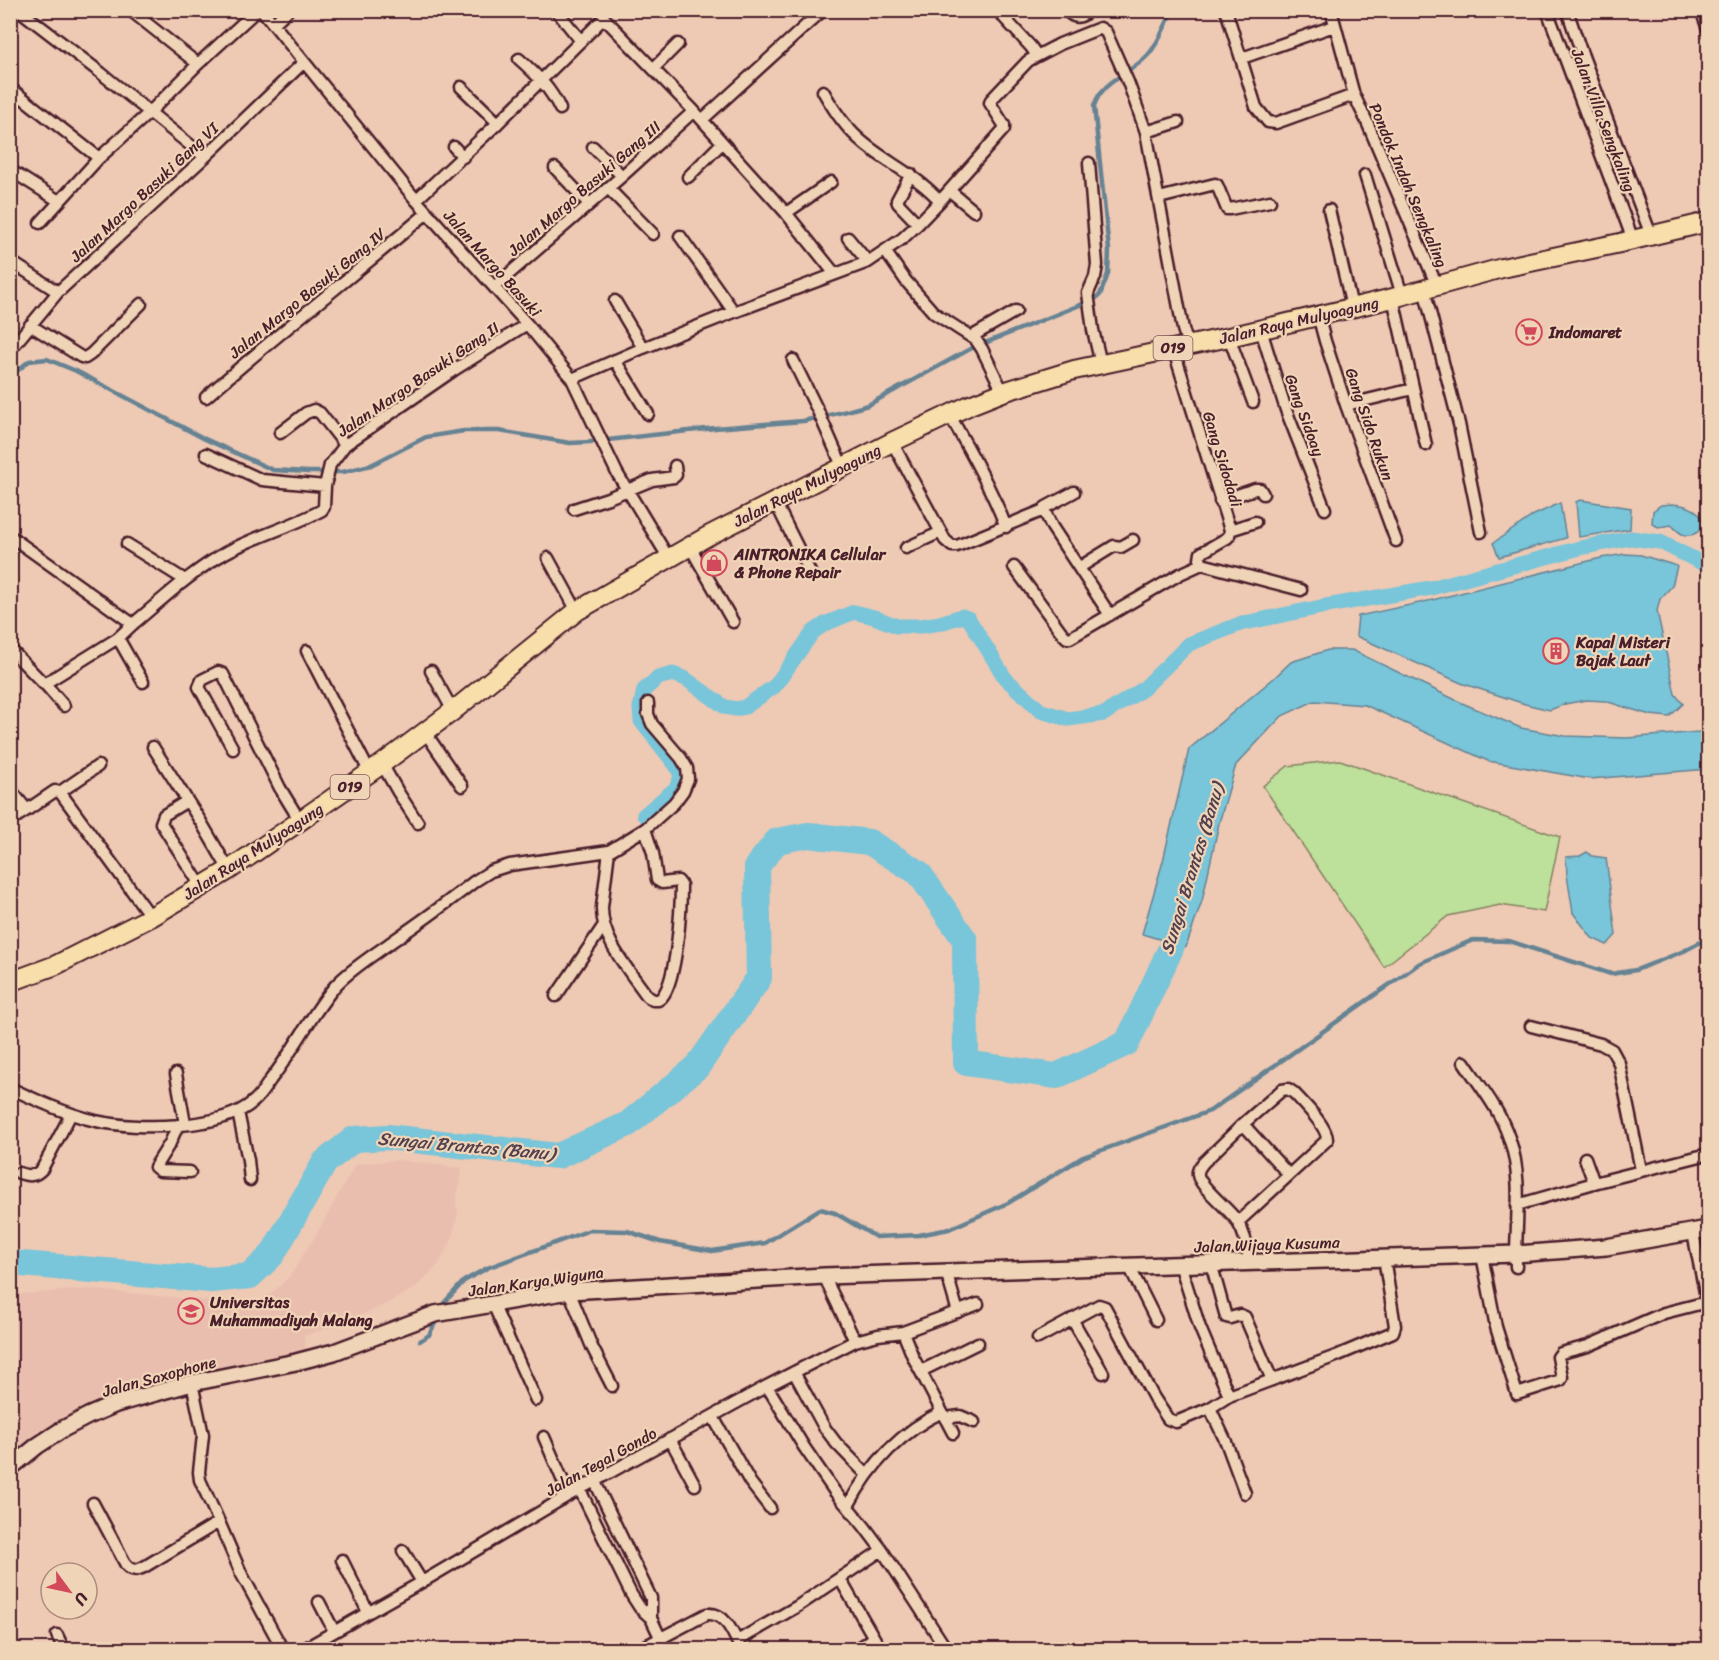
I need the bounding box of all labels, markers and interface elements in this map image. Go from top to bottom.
street label: Jalan Villa Sengkaling [1562,43,1644,196]
street label: Pondok Indah Sengkaling [1361,98,1456,272]
street label: Jalan Margo Basuki Gang III [500,113,668,264]
street label: Jalan Margo Basuki Gang VI [62,114,227,270]
street label: Jalan Margo Basuki [435,202,550,324]
street label: Jalan Margo Basuki Gang IV [221,220,393,367]
street label: Jalan Raya Mulyoagung [1216,288,1382,353]
street label: Jalan Margo Basuki Gang II [330,314,506,445]
supermarket icon: Indomaret [1514,317,1544,347]
place label: Indomaret [1548,318,1622,347]
road number: 019 [1154,336,1192,360]
street label: Gang Sido Rukun [1337,364,1403,485]
street label: Gang Sidoay [1276,370,1333,461]
street label: Gang Sidodadi [1194,408,1251,511]
street label: Jalan Raya Mulyoagung [727,436,886,536]
place label: AINTRONIKA Cellular & Phone Repair [733,540,887,587]
shop icon: AINTRONIKA Cellular & Phone Repair [699,548,729,578]
place label: Kapal Misteri Bajak Laut [1575,628,1671,675]
building icon: Kapal Misteri Bajak Laut [1541,636,1571,666]
road number: 019 [330,775,370,799]
water label: Sungai Brantas (Banu) [1151,776,1234,958]
street label: Jalan Raya Mulyoagung [176,795,329,908]
water label: Sungai Brantas (Banu) [376,1122,559,1170]
street label: Jalan Wijaya Kusuma [1193,1227,1341,1262]
street label: Jalan Karya Wiguna [466,1258,606,1305]
place label: Universitas Muhammadiyah Malang [209,1288,373,1335]
school or university icon: Universitas Muhammadiyah Malang [176,1296,206,1326]
street label: Jalan Saxophone [98,1347,220,1406]
street label: Jalan Tegal Gondo [539,1419,662,1505]
north arrow [39,1561,99,1621]
text: U [65,1587,96,1612]

